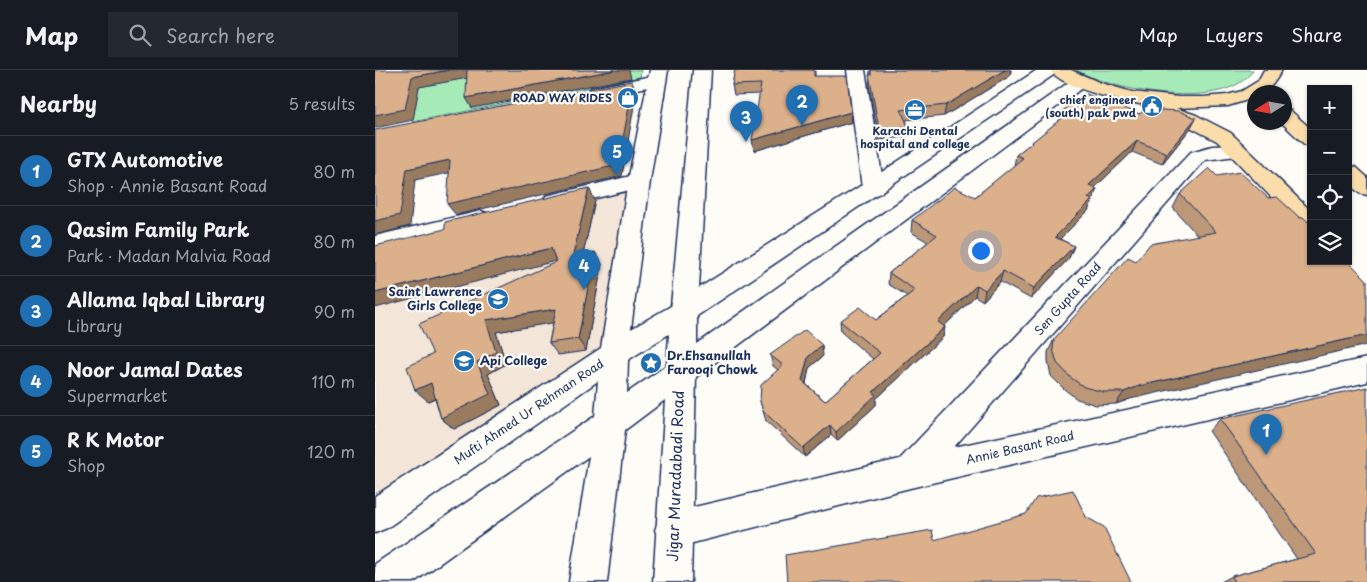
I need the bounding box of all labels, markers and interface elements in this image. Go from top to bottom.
search box [108,12,458,57]
text: Map [25,17,78,53]
icon: search [126,21,154,49]
text: Search here [166,21,275,49]
text: Map [1139,21,1178,48]
text: Layers [1206,21,1263,48]
text: Share [1291,21,1342,48]
pin: 2 [786,85,818,126]
north arrow [1247,85,1292,130]
map controls [1307,85,1352,265]
button: + [1307,85,1352,130]
shop icon: ROAD WAY RIDES [616,86,640,110]
text: Nearby [20,87,97,119]
place label: ROAD WAY RIDES [513,89,612,106]
text: 5 results [288,91,355,115]
place label: chief engineer (south) pak pwd [1045,91,1137,121]
public building icon: chief engineer (south) pak pwd [1140,94,1164,118]
office icon: Karachi Dental hospital and college [903,98,927,122]
pin: 3 [730,101,762,142]
place label: Karachi Dental hospital and college [860,122,970,152]
button: − [1307,130,1352,175]
pin: 5 [601,135,633,176]
text: GTX Automotive [67,145,223,173]
text: 1 [32,159,40,183]
text: 80 m [313,159,355,183]
text: Shop · Annie Basant Road [67,173,267,197]
button: locate [1307,175,1352,220]
text: Qasim Family Park [67,215,250,243]
button: layers [1307,220,1352,265]
text: 2 [30,229,42,253]
text: 80 m [313,229,355,253]
your location [968,238,994,264]
text: Park · Madan Malvia Road [67,243,271,267]
pin: 4 [568,249,600,290]
street label: Sen Gupta Road [1029,258,1105,339]
place label: Saint Lawrence Girls College [389,282,482,314]
text: Allama Iqbal Library [67,285,265,313]
school or university icon: Saint Lawrence Girls College [486,287,510,311]
text: 3 [31,299,41,323]
text: 90 m [314,299,355,323]
text: Library [67,313,122,337]
place label: Dr.Ehsanullah Farooqi Chowk [667,346,758,378]
school or university icon: Api College [452,349,476,373]
place label: Api College [480,351,548,369]
place icon: Dr.Ehsanullah Farooqi Chowk [639,351,663,375]
street label: Mufti Ahmed Ur Rehman Road [450,354,607,468]
text: Noor Jamal Dates [67,355,243,383]
text: 4 [31,369,41,393]
text: 110 m [312,369,355,393]
text: Supermarket [67,383,167,407]
street label: Jigar Muradabadi Road [660,390,689,562]
pin: 1 [1250,414,1282,455]
text: R K Motor [67,425,164,453]
street label: Annie Basant Road [964,426,1076,468]
text: 5 [31,439,41,463]
text: 120 m [308,439,355,463]
text: Shop [67,453,105,477]

